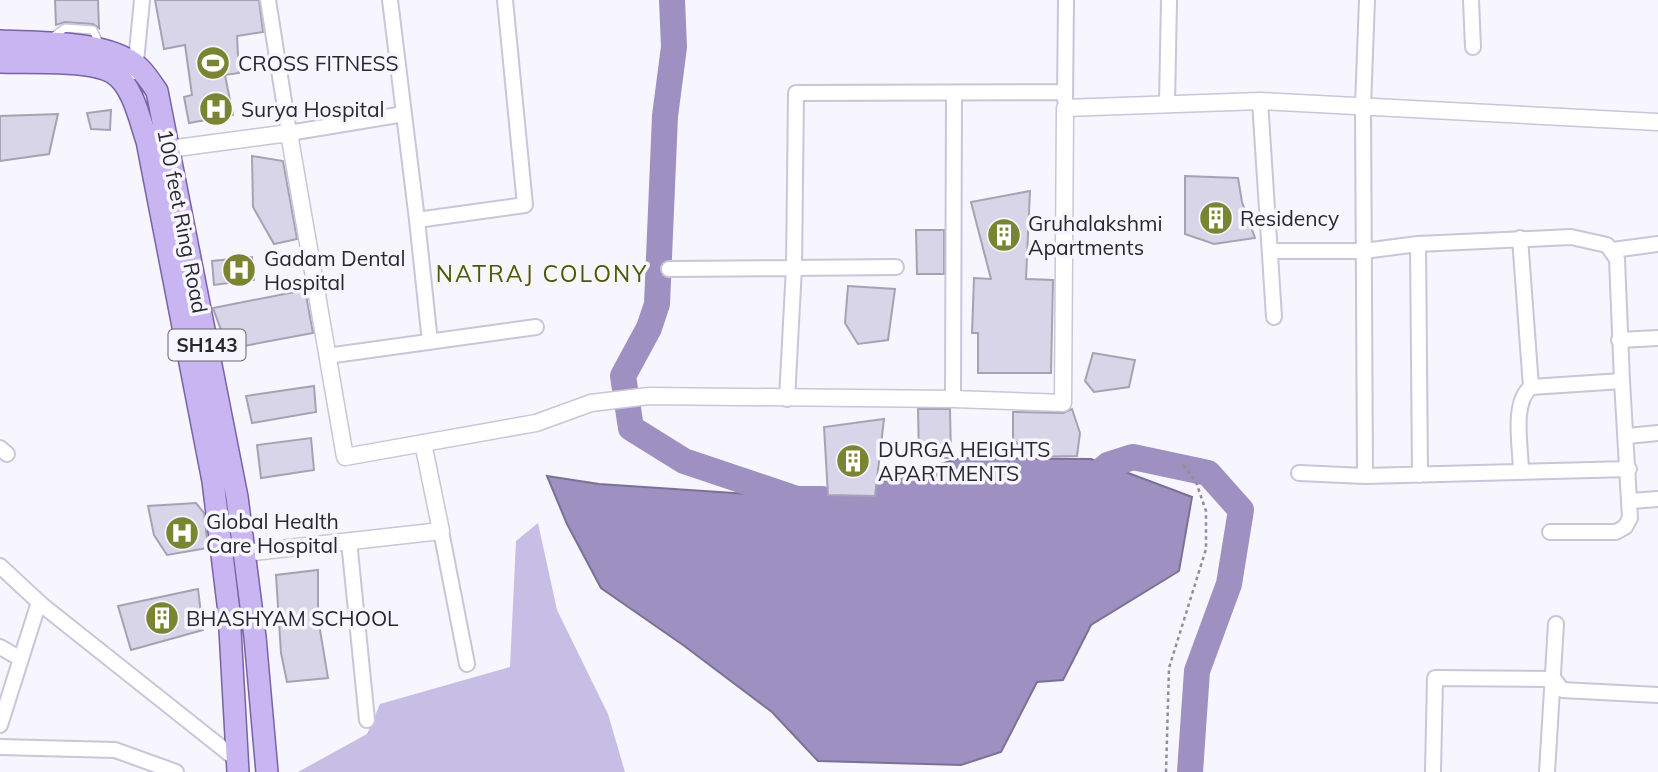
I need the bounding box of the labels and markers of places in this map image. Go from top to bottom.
sports icon: CROSS FITNESS [194,44,232,82]
place label: CROSS FITNESS [238,50,399,76]
hospital icon: Surya Hospital [197,90,235,128]
place label: Surya Hospital [241,96,385,122]
building icon: Residency [1197,199,1235,237]
place label: Residency [1240,205,1339,231]
place label: Gruhalakshmi Apartments [1028,210,1162,260]
building icon: Gruhalakshmi Apartments [985,216,1023,254]
place label: Gadam Dental Hospital [264,245,405,295]
hospital icon: Gadam Dental Hospital [220,251,258,289]
place label: DURGA HEIGHTS APARTMENTS [878,436,1050,486]
building icon: DURGA HEIGHTS APARTMENTS [834,442,872,480]
place label: Global Health Care Hospital [206,508,339,558]
hospital icon: Global Health Care Hospital [163,514,201,552]
building icon: BHASHYAM SCHOOL [143,599,181,637]
place label: BHASHYAM SCHOOL [186,605,399,631]

